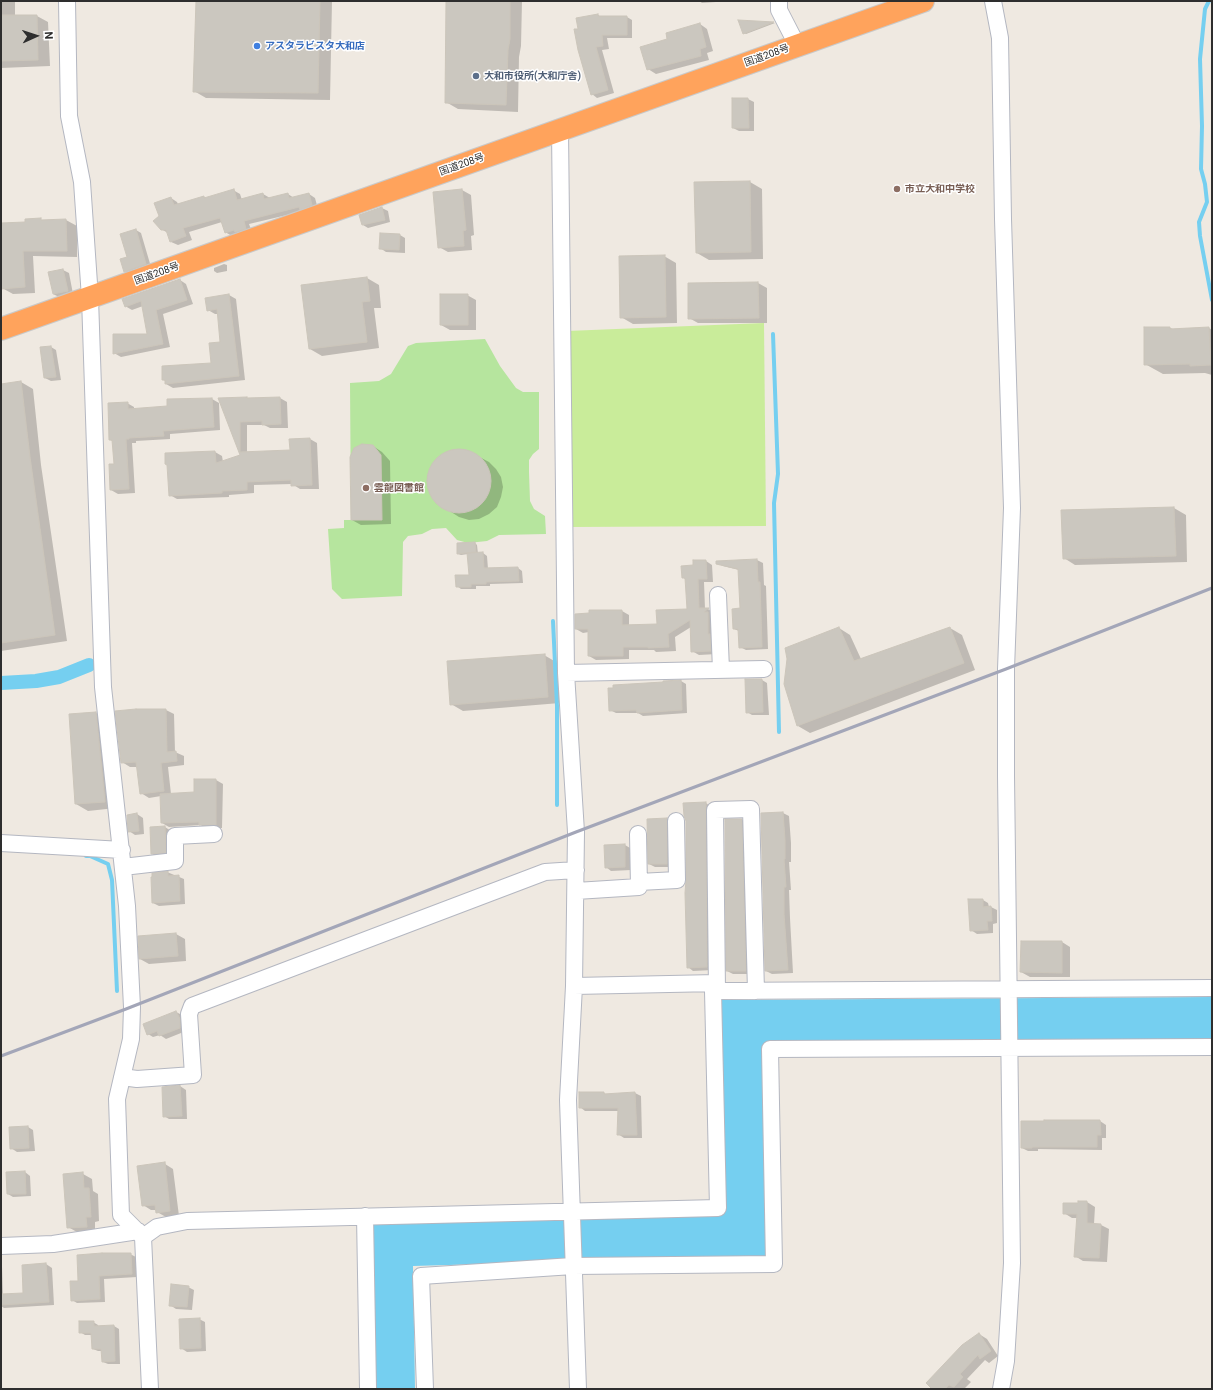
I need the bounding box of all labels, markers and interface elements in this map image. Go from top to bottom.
north arrow [16,16,56,56]
text: N [42,31,55,40]
place label: アスタラビスタ大和店 [265,40,365,52]
marker: アスタラビスタ大和店 [252,41,262,51]
street label: 国道208号 [743,42,791,70]
place label: 大和市役所(大和庁舎) [484,70,581,82]
marker: 大和市役所(大和庁舎) [471,71,481,81]
street label: 国道208号 [438,151,486,179]
place label: 市立大和中学校 [905,183,975,195]
marker: 市立大和中学校 [892,184,902,194]
street label: 国道208号 [133,260,181,288]
place label: 雲龍図書館 [374,482,424,494]
marker: 雲龍図書館 [361,483,371,493]

